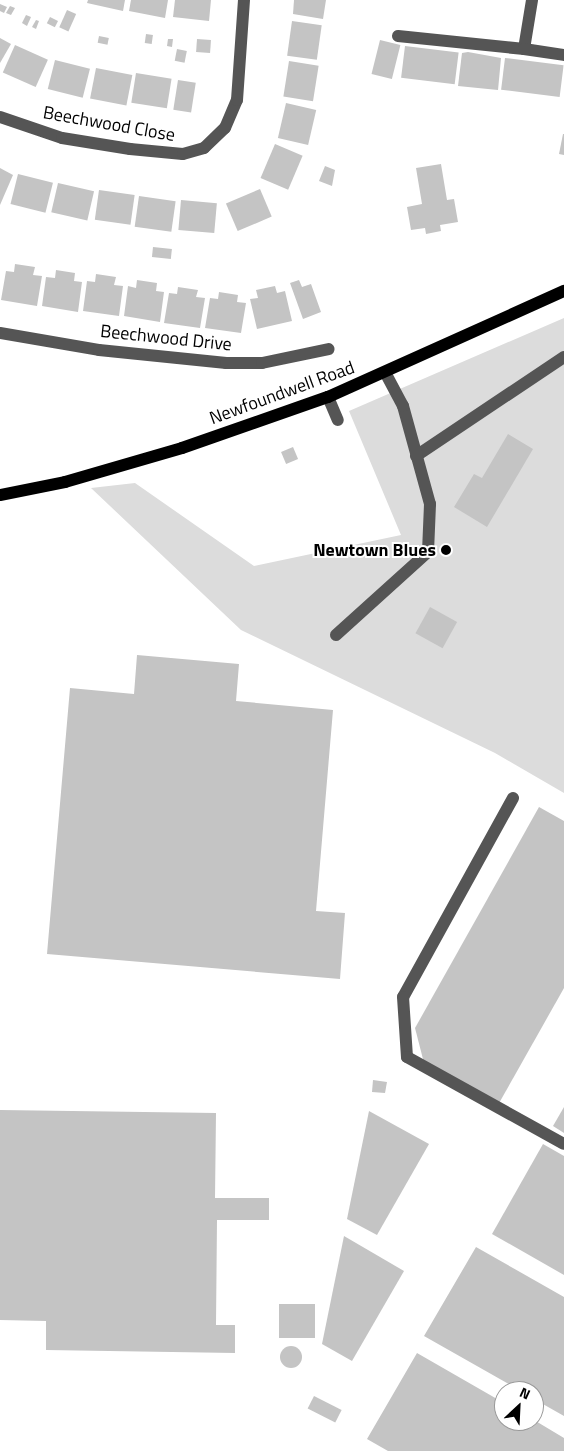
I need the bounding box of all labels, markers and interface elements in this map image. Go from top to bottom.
street label: Beechwood Close [41,102,177,146]
street label: Beechwood Drive [99,320,233,356]
street label: Newfoundwell Road [207,357,357,429]
place label: Newtown Blues [313,539,436,561]
marker: Newtown Blues [440,544,452,556]
north arrow [494,1381,544,1431]
text: N [516,1381,534,1404]

